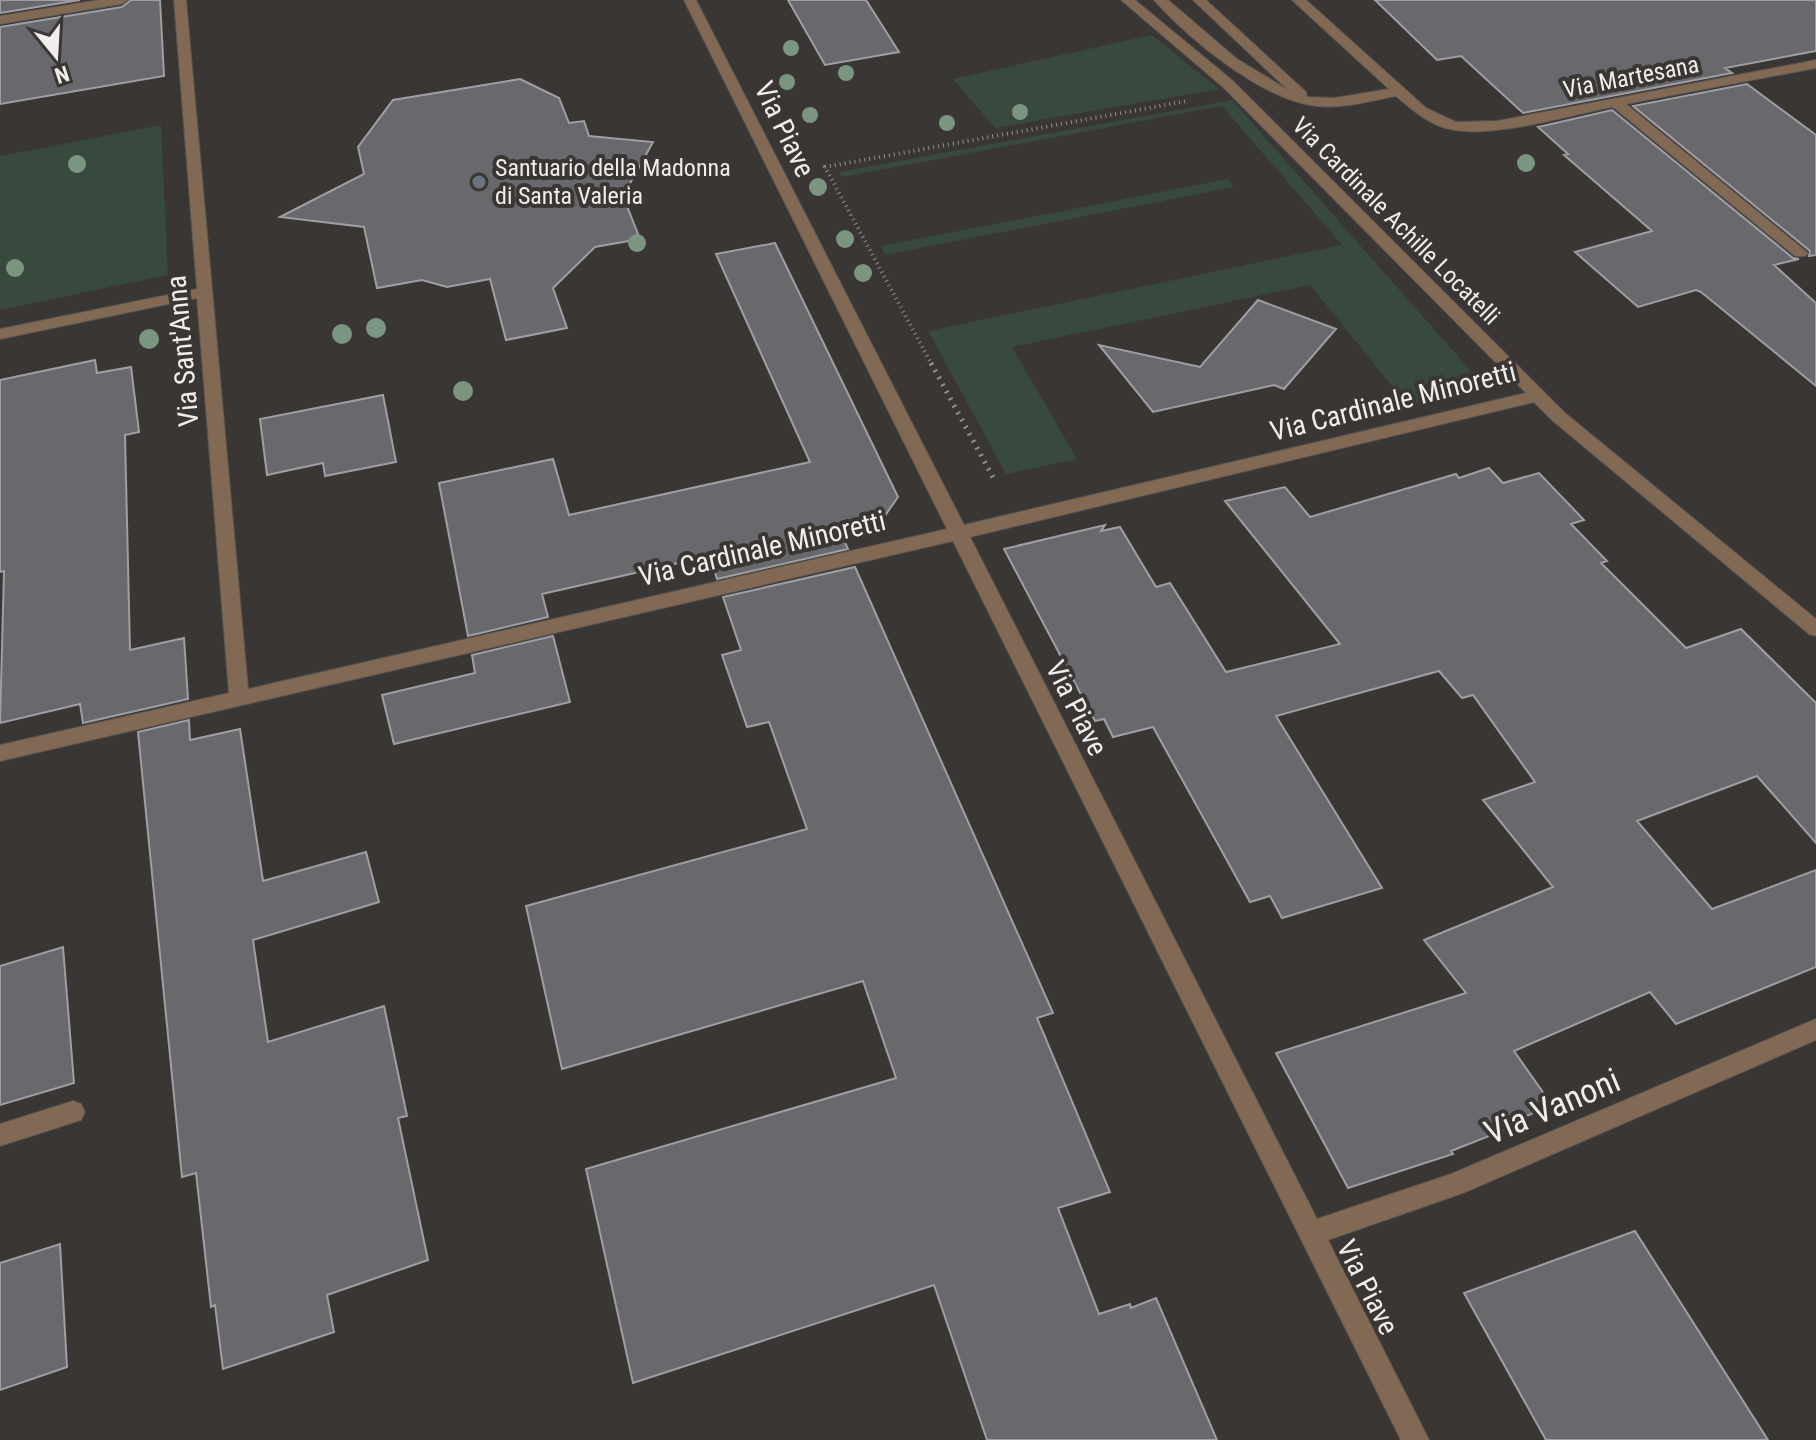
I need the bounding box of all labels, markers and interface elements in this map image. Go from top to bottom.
north arrow [16,16,96,96]
street label: Via Martesana [1561,50,1701,104]
text: N [52,61,72,89]
street label: Via Piave [747,76,822,182]
street label: Via Cardinale Achille Locatelli [1287,112,1505,330]
place label: Santuario della Madonna di Santa Valeria [495,154,731,210]
marker: Santuario della Madonna di Santa Valeria [470,173,488,191]
street label: Via Sant'Anna [159,274,206,428]
street label: Via Cardinale Minoretti [1267,355,1520,448]
street label: Via Cardinale Minoretti [635,504,889,593]
street label: Via Piave [1039,655,1114,761]
street label: Via Vanoni [1478,1060,1626,1152]
street label: Via Piave [1330,1234,1405,1340]

